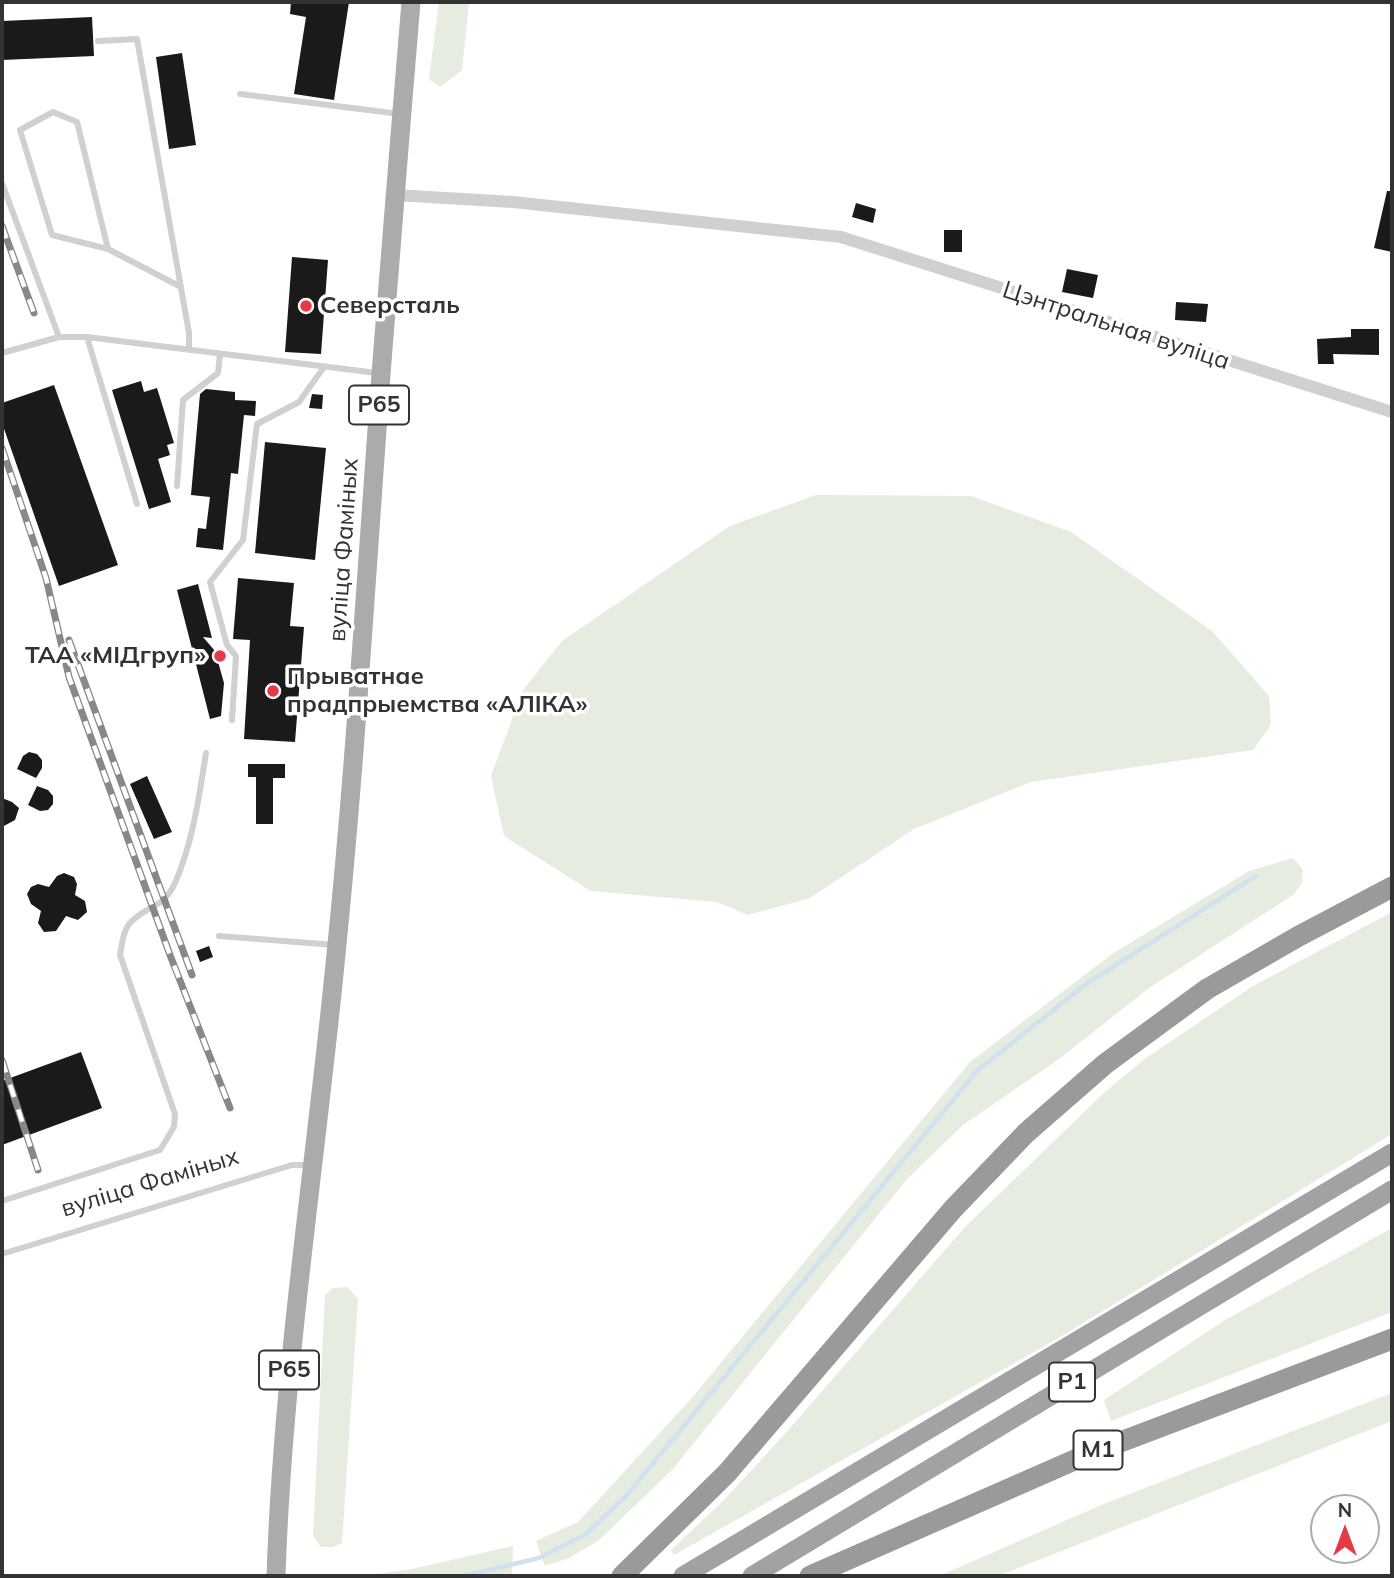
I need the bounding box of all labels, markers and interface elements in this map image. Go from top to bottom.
street label: Цэнтральная вуліца [999,276,1233,376]
place label: Северсталь [320,292,460,320]
marker: Северсталь [298,298,314,314]
road number: Р65 [349,386,409,424]
street label: вуліца Фаміных [323,457,365,643]
place label: ТАА «МІДгруп» [25,642,206,670]
marker: ТАА «МІДгруп» [212,648,228,664]
place label: Прыватнае прадпрыемства «АЛІКА» [287,663,587,719]
marker: Прыватнае прадпрыемства «АЛІКА» [265,683,281,699]
street label: вуліца Фаміных [58,1142,242,1224]
road number: Р65 [259,1350,319,1390]
road number: Р1 [1049,1362,1095,1401]
road number: М1 [1074,1430,1122,1470]
north arrow [1310,1494,1380,1564]
text: N [1338,1498,1352,1522]

